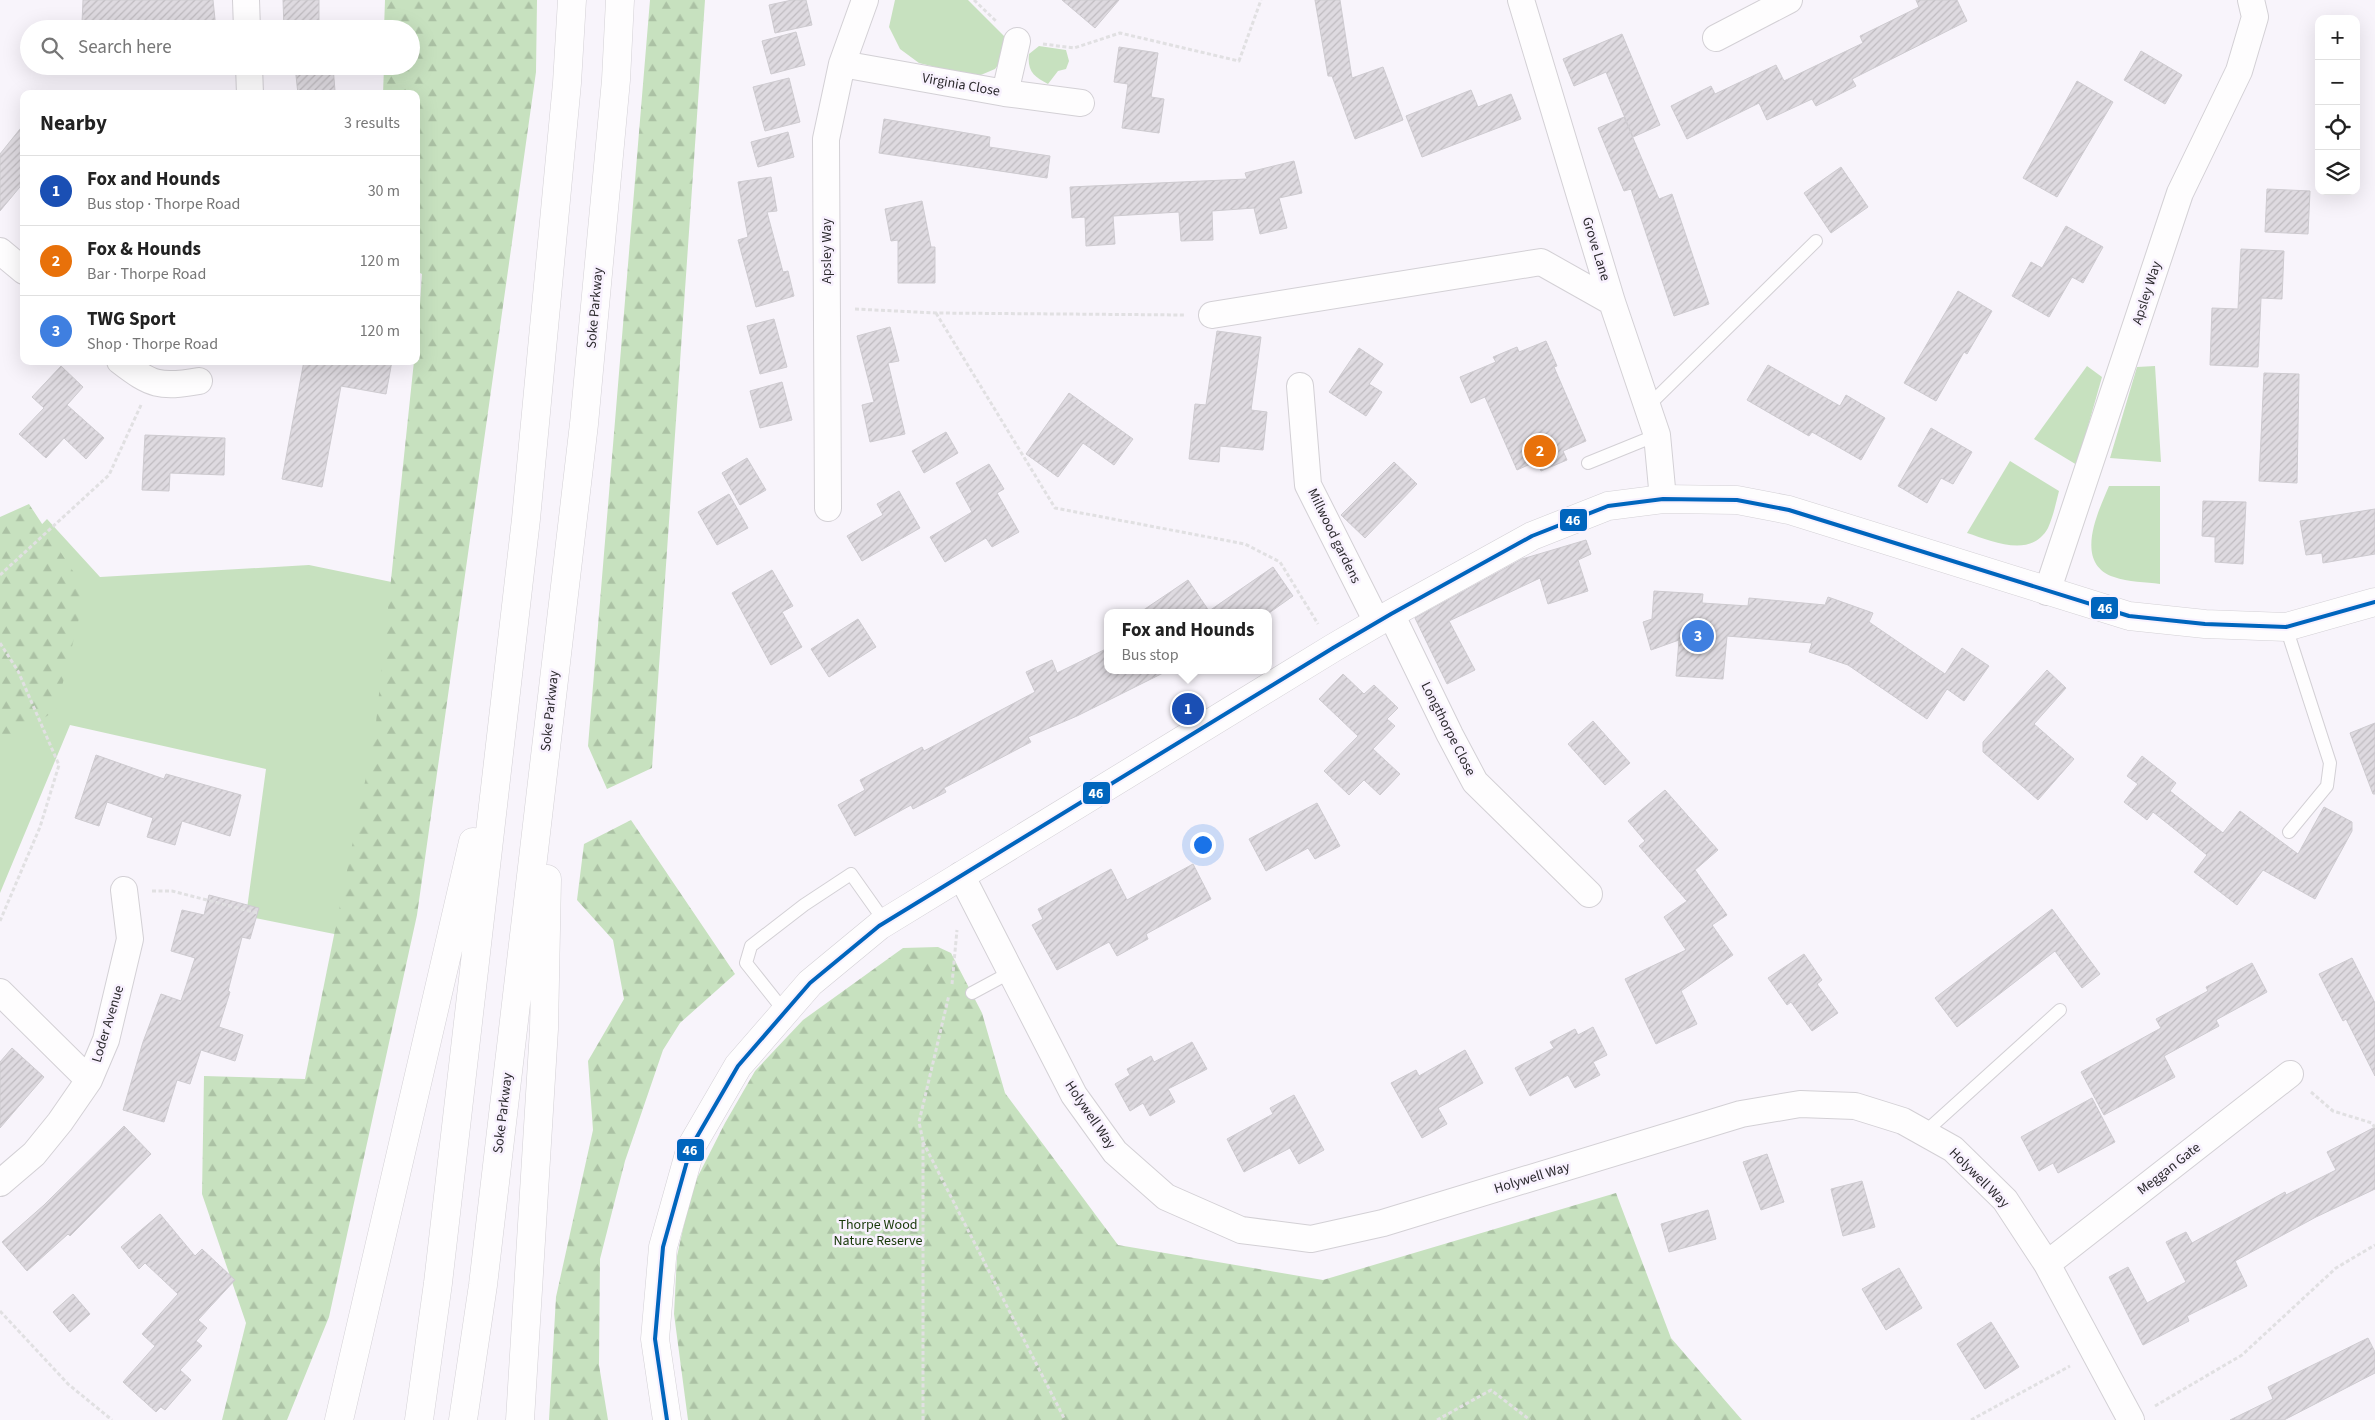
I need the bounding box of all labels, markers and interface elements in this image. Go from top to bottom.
map controls [2315,15,2360,195]
button: + [2315,15,2360,60]
search box [20,20,420,75]
icon: search [38,34,66,62]
text: Search here [78,34,172,61]
button: − [2315,60,2360,105]
street label: Virginia Close [920,68,1002,102]
button: locate [2315,105,2360,150]
text: Nearby [40,108,107,138]
text: 3 results [344,112,400,134]
button: layers [2315,150,2360,195]
text: Fox and Hounds [87,166,220,193]
text: 1 [52,180,60,202]
text: 30 m [368,180,400,202]
text: Bus stop · Thorpe Road [87,193,240,215]
street label: Grove Lane [1577,215,1615,283]
street label: Apsley Way [817,218,837,284]
text: Fox & Hounds [87,236,201,263]
text: 2 [52,250,60,272]
text: 120 m [360,250,400,272]
street label: Apsley Way [2127,258,2167,327]
text: Bar · Thorpe Road [87,263,206,285]
street label: Soke Parkway [582,266,609,349]
text: TWG Sport [87,306,176,333]
text: 3 [52,320,60,342]
text: 120 m [360,320,400,342]
text: Shop · Thorpe Road [87,333,218,355]
pin: 2 [1524,432,1556,470]
street label: Millwood gardens [1302,485,1366,587]
line badge: 46 [1559,508,1588,532]
text: 46 [1566,511,1580,531]
line badge: 46 [2090,596,2119,620]
text: 46 [2098,599,2112,619]
popup [1104,609,1272,674]
text: Fox and Hounds [1121,617,1255,644]
pin: 3 [1682,617,1714,655]
text: Bus stop [1121,644,1179,666]
street label: Soke Parkway [536,669,564,752]
street label: Longthorpe Close [1416,678,1480,780]
pin: 1 [1172,690,1204,728]
line badge: 46 [1082,781,1111,805]
text: 46 [1089,784,1103,804]
your location [1190,832,1216,858]
street label: Loder Avenue [87,983,129,1065]
street label: Soke Parkway [488,1071,518,1155]
street label: Holywell Way [1060,1077,1120,1153]
line badge: 46 [676,1138,705,1162]
street label: Meggan Gate [2133,1138,2205,1200]
text: 46 [683,1141,697,1161]
street label: Holywell Way [1944,1143,2014,1213]
street label: Holywell Way [1492,1157,1573,1199]
park label: Thorpe Wood Nature Reserve [834,1215,923,1251]

